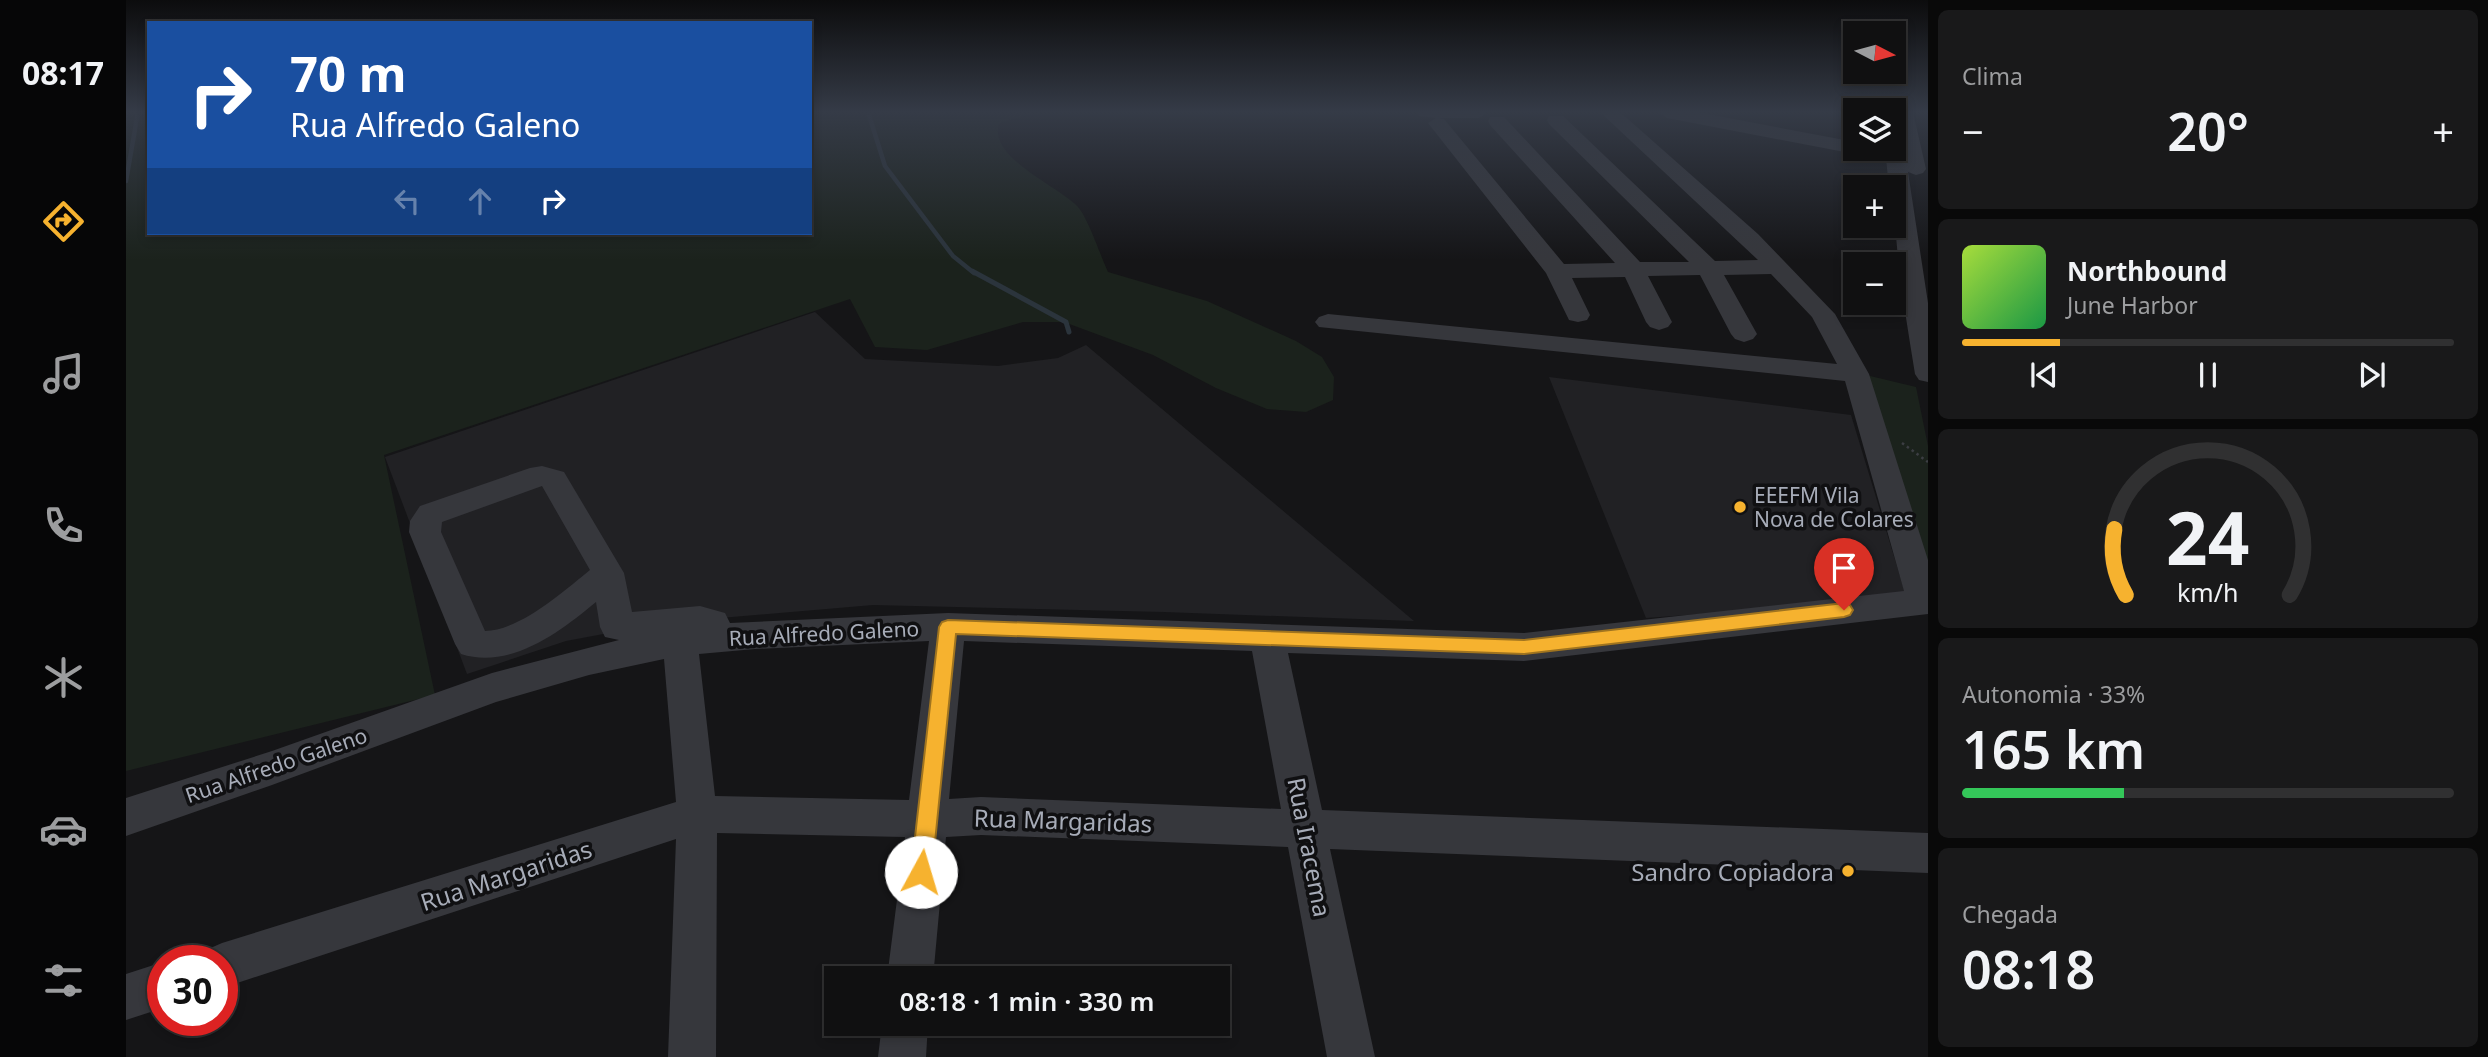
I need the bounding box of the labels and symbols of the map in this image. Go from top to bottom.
north arrow [1843,21,1906,84]
place label: EEEFM Vila Nova de Colares [1754,481,1914,533]
marker: EEEFM Vila Nova de Colares [1732,499,1748,515]
pin [1814,538,1874,610]
street label: Rua Alfredo Galeno [728,614,920,652]
street label: Rua Alfredo Galeno [181,721,371,809]
street label: Rua Iracema [1280,774,1340,920]
street label: Rua Margaridas [973,800,1153,840]
street label: Rua Margaridas [416,832,596,918]
position arrow [884,835,958,909]
place label: Sandro Copiadora [1631,855,1834,888]
marker: Sandro Copiadora [1840,863,1856,879]
speed limit sign: 30 [147,945,238,1036]

